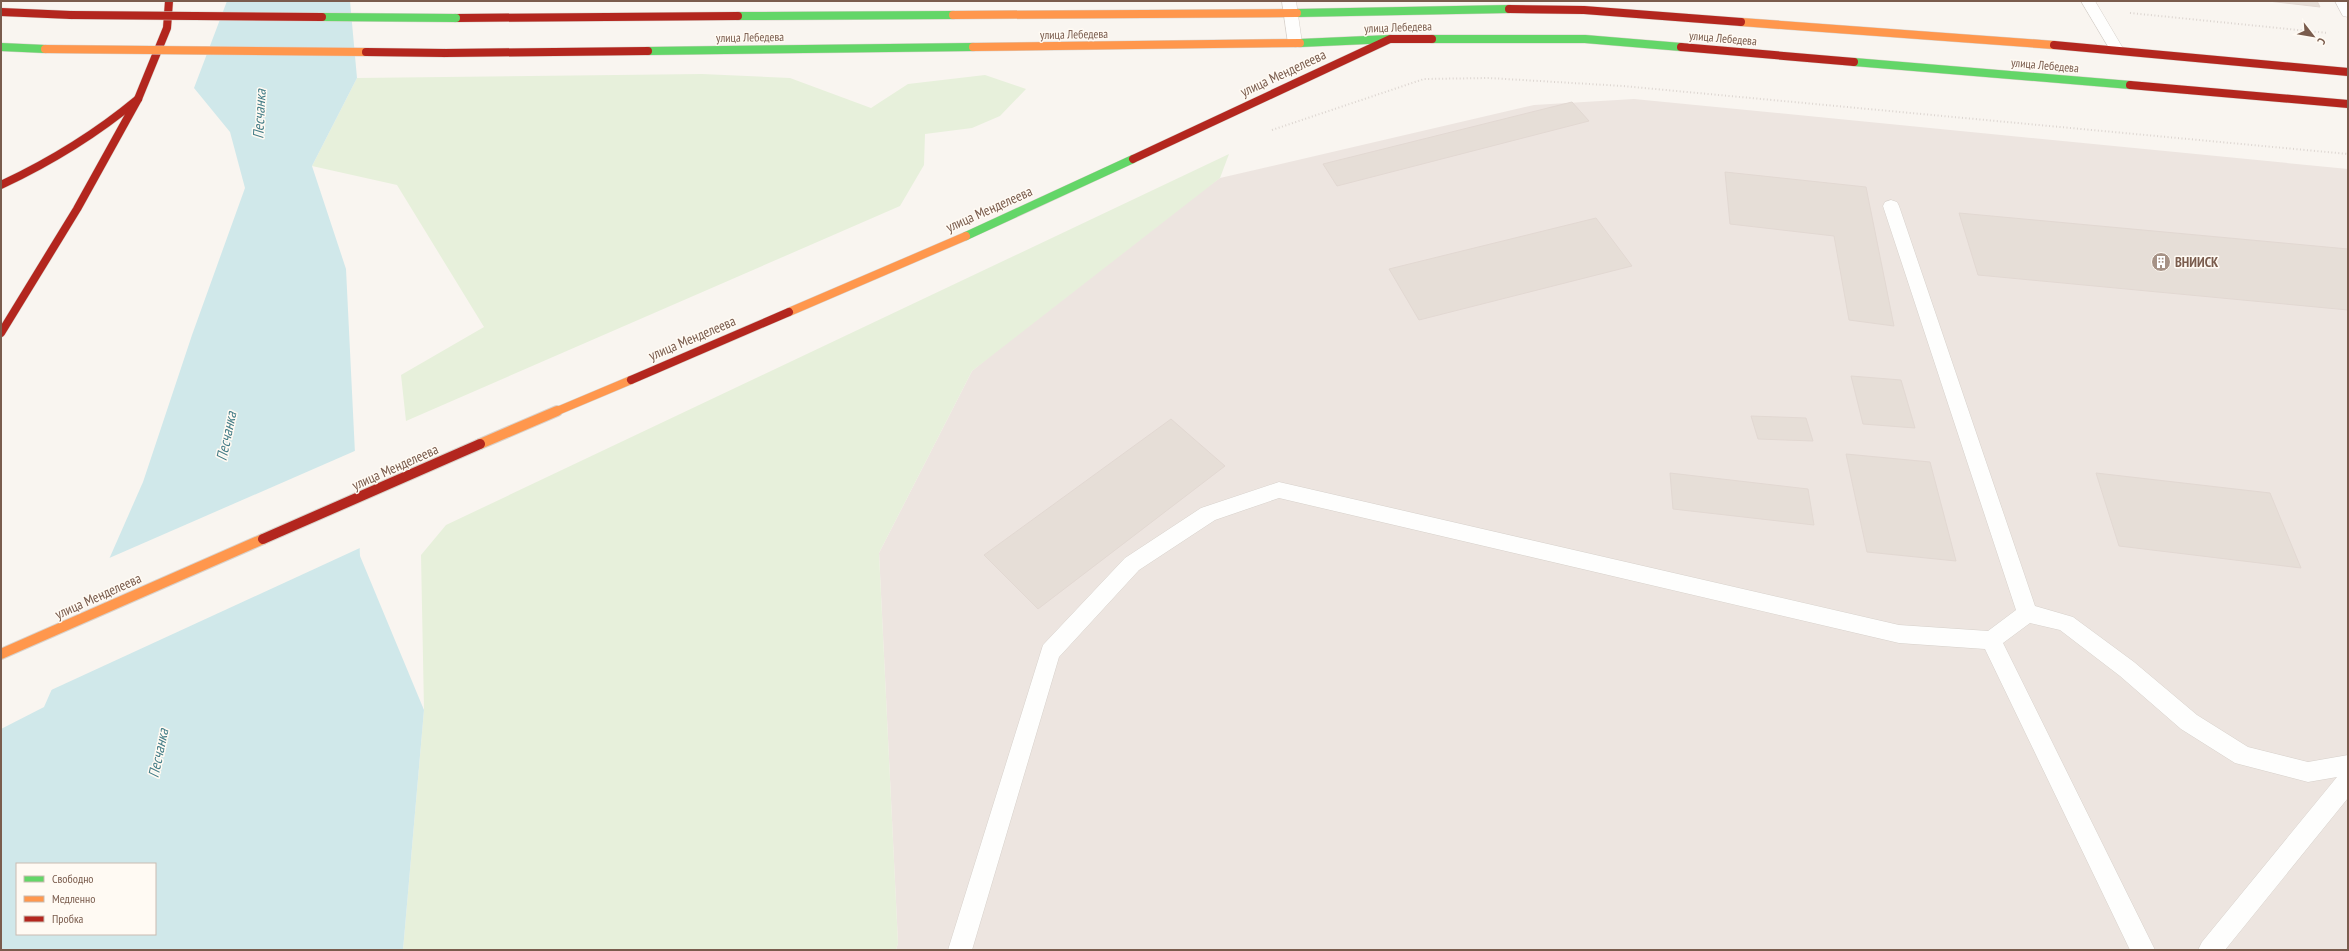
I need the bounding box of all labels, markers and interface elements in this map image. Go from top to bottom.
north arrow [2293,16,2333,56]
street label: улица Лебедева [1364,18,1432,36]
street label: улица Лебедева [1040,26,1108,42]
street label: улица Лебедева [1688,28,1758,48]
street label: улица Лебедева [716,29,784,45]
text: С [2314,35,2329,47]
street label: улица Менделеева [1237,45,1329,101]
street label: улица Лебедева [2010,55,2080,75]
water label: Песчанка [248,88,270,139]
street label: улица Менделеева [943,182,1035,236]
building icon: ВНИИСК [2150,251,2172,273]
place label: ВНИИСК [2175,253,2219,271]
street label: улица Менделеева [646,312,738,364]
water label: Песчанка [212,409,241,462]
street label: улица Менделеева [349,440,441,494]
street label: улица Менделеева [52,569,144,623]
water label: Песчанка [144,726,173,779]
legend [16,863,156,935]
text: Свободно [52,871,94,886]
text: Медленно [52,891,95,906]
text: Пробка [52,911,84,926]

